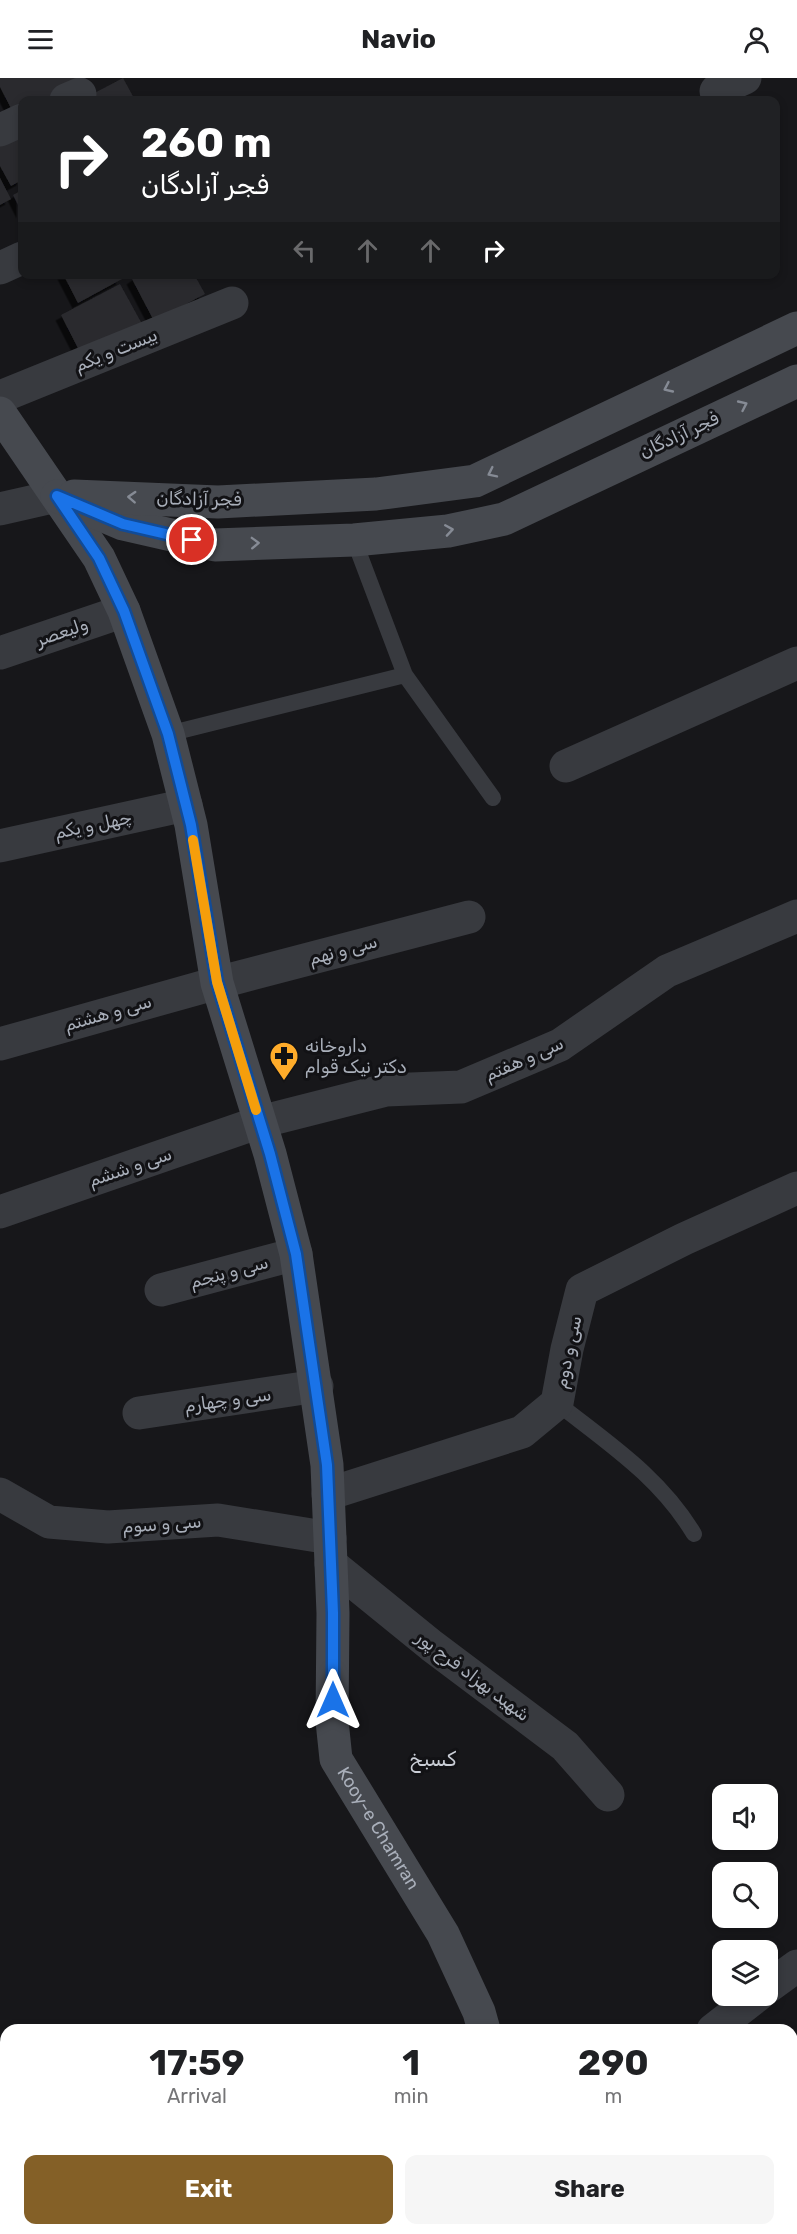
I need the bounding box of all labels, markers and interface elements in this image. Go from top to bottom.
icon: menu [24,23,57,56]
text: Navio [361,23,436,55]
icon: person [740,23,773,56]
text: 260 m [141,118,272,168]
icon: right [42,120,120,198]
text: فجر آزادگان [141,169,269,201]
icon: left [288,234,321,267]
icon: ahead [351,234,384,267]
icon: ahead [414,234,447,267]
icon: right [477,234,510,267]
street label: بیست و یکم [71,323,161,377]
one-way arrow [663,380,674,392]
one-way arrow [737,401,748,413]
street label: فجر آزادگان [636,407,722,463]
one-way arrow [488,465,499,477]
street label: فجر آزادگان [156,487,242,511]
one-way arrow [128,491,137,504]
pin [166,514,217,565]
icon: arrive [175,523,208,556]
one-way arrow [444,524,454,537]
one-way arrow [250,537,259,550]
street label: ولیعصر [32,613,91,651]
street label: چهل و یکم [52,806,134,845]
street label: سی و نهم [306,930,380,971]
street label: سی و هشتم [62,990,154,1037]
street label: سی و هفتم [481,1032,567,1087]
place label: داروخانه دکتر نیک قوام [305,1035,407,1078]
pharmacy icon: داروخانه دکتر نیک قوام [268,1040,300,1082]
street label: سی و ششم [85,1142,175,1192]
street label: سی و پنجم [187,1251,271,1294]
street label: سی و دوم [550,1314,586,1390]
street label: سی و چهارم [183,1383,273,1417]
street label: سی و سوم [122,1510,202,1538]
street label: شهید بهزاد فرح پور [410,1626,534,1727]
position arrow [301,1668,365,1732]
district label: کسبخ [410,1747,456,1773]
street label: Kooy-e Chamran [333,1763,424,1894]
map controls [712,1784,778,2006]
button: sound [712,1784,778,1850]
button: search [712,1862,778,1928]
button: layers [712,1940,778,2006]
text: 17:59 [149,2041,245,2084]
text: 1 [402,2041,420,2084]
text: 290 [578,2041,649,2084]
text: Arrival [167,2084,227,2108]
text: min [394,2084,429,2108]
text: m [604,2084,622,2108]
button: Exit [24,2155,393,2224]
button: Share [405,2155,774,2224]

